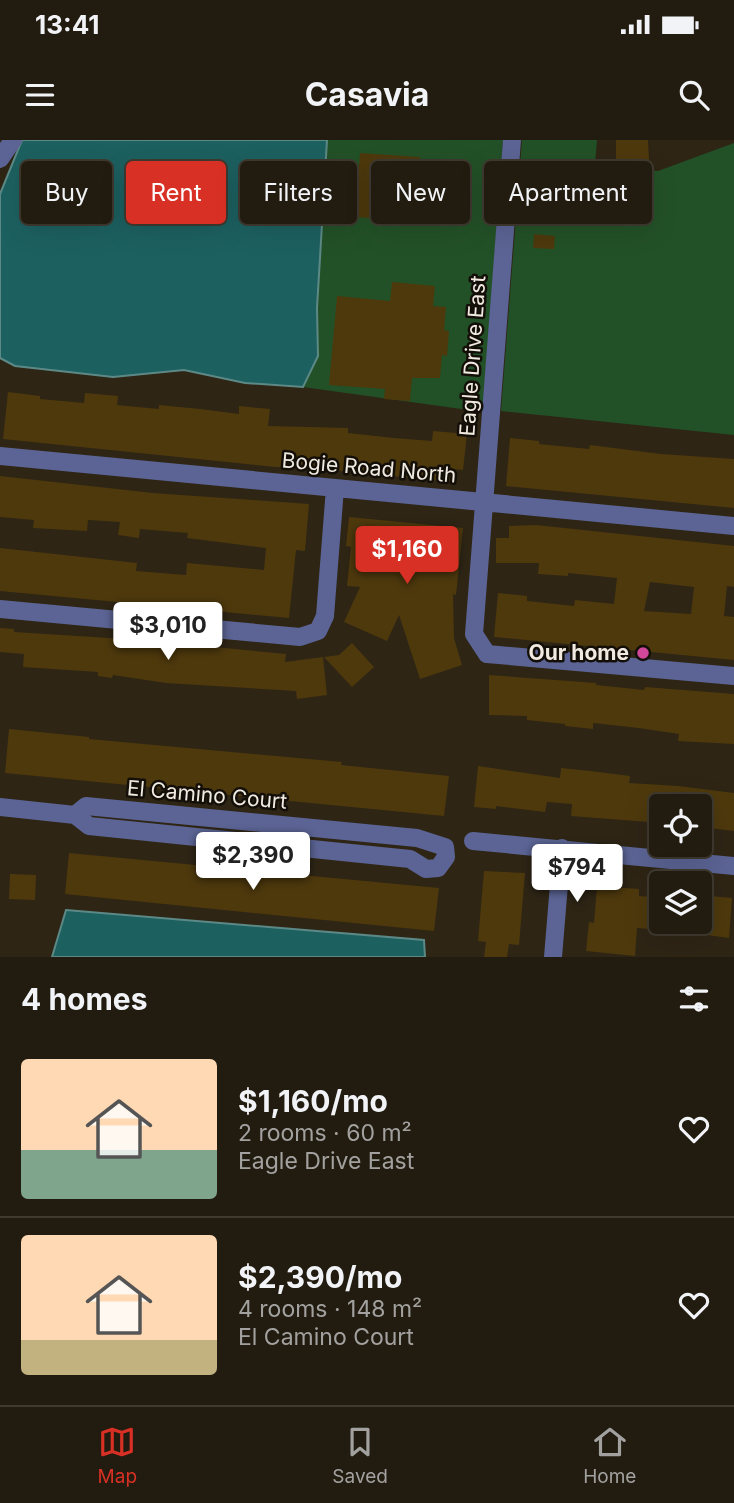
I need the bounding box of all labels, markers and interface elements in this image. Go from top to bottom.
text: 13:41 [35,9,99,40]
text: Casavia [305,75,429,114]
icon: menu [21,76,59,114]
icon: search [675,76,713,114]
chip: Buy [21,161,112,224]
chip: Rent [126,161,226,224]
chip: Filters [240,161,357,224]
chip: New [371,161,470,224]
chip: Apartment [484,161,652,224]
street label: Eagle Drive East [454,275,491,437]
street label: Bogie Road North [281,447,457,488]
pin: $1,160 [350,526,464,586]
text: $1,160 [372,535,442,563]
pin: $3,010 [111,602,225,662]
text: $3,010 [129,611,207,639]
place label: Our home [529,640,629,665]
marker: Our home [635,645,651,661]
street label: El Camino Court [126,775,288,814]
map controls [649,794,712,934]
button: locate [649,794,712,857]
pin: $2,390 [196,832,310,892]
text: $2,390 [212,841,294,869]
pin: $794 [536,844,618,904]
text: $794 [548,853,606,881]
button: layers [649,871,712,934]
icon: filters [675,980,713,1018]
text: 4 homes [21,981,148,1017]
text: $1,160/mo [238,1083,388,1119]
icon: home [77,1087,161,1171]
icon: heart [675,1110,713,1148]
text: 2 rooms · 60 m² [238,1119,412,1147]
text: Eagle Drive East [238,1147,414,1175]
text: $2,390/mo [238,1259,402,1295]
icon: home [77,1263,161,1347]
icon: heart [675,1286,713,1324]
text: 4 rooms · 148 m² [238,1295,422,1323]
text: El Camino Court [238,1323,414,1351]
tab: Map [98,1423,137,1488]
tab: Saved [332,1423,388,1488]
tab: Home [583,1423,636,1488]

